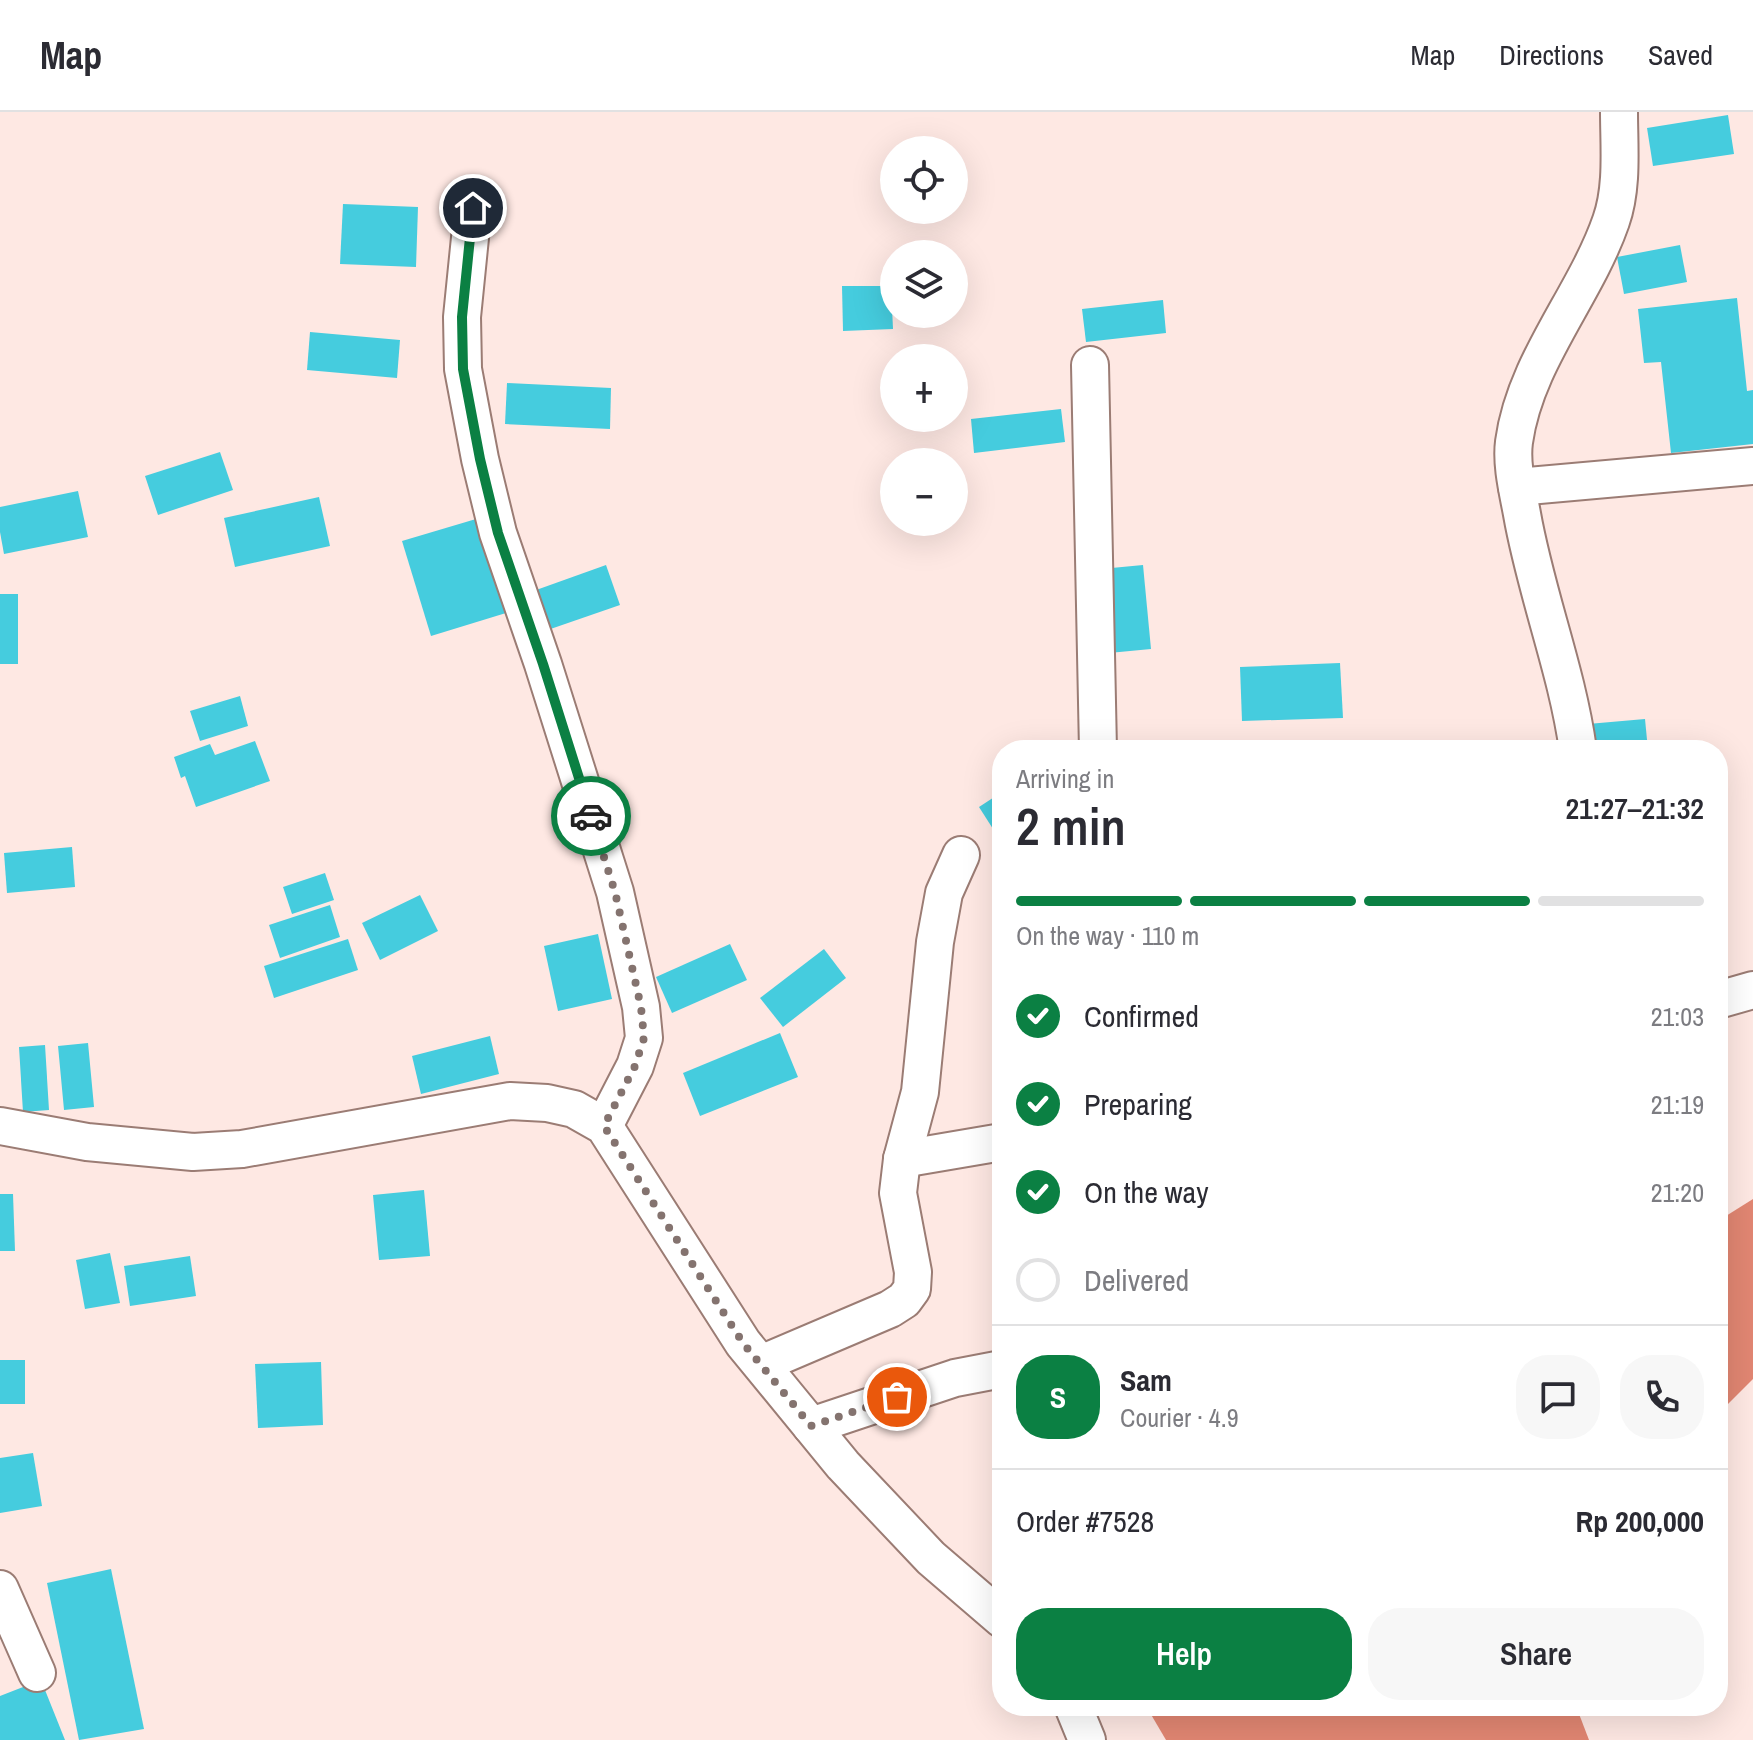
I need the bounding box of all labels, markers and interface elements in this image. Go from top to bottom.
text: Map [40,30,102,81]
text: Map [1411,36,1455,74]
text: Directions [1499,36,1604,74]
text: Saved [1648,36,1713,74]
map controls [880,136,968,536]
button: locate [880,136,968,224]
pin [439,174,507,242]
icon: home [451,186,495,230]
button: layers [880,240,968,328]
button: + [880,344,968,432]
button: − [880,448,968,536]
text: Arriving in [1016,761,1114,796]
courier [551,776,631,856]
text: 21:27–21:32 [1565,788,1704,828]
text: 2 min [1016,791,1126,861]
icon: car [569,794,613,838]
text: On the way · 110 m [1016,918,1199,953]
icon: check [1016,994,1060,1038]
text: Confirmed [1084,996,1199,1036]
text: 21:03 [1651,999,1704,1034]
icon: check [1016,1082,1060,1126]
text: Preparing [1084,1084,1192,1124]
text: 21:19 [1651,1087,1704,1122]
icon: check [1016,1170,1060,1214]
text: On the way [1084,1172,1208,1212]
text: 21:20 [1651,1175,1704,1210]
text: Delivered [1084,1260,1189,1300]
button: chat [1516,1355,1600,1439]
button: phone [1620,1355,1704,1439]
text: Sam [1120,1360,1172,1400]
pin [863,1363,931,1431]
icon: bag [875,1375,919,1419]
text: S [1050,1377,1066,1417]
text: Courier · 4.9 [1120,1400,1239,1435]
text: Order #7528 [1016,1501,1154,1541]
text: Rp 200,000 [1575,1501,1704,1541]
button: Help [1016,1608,1352,1700]
button: Share [1368,1608,1704,1700]

